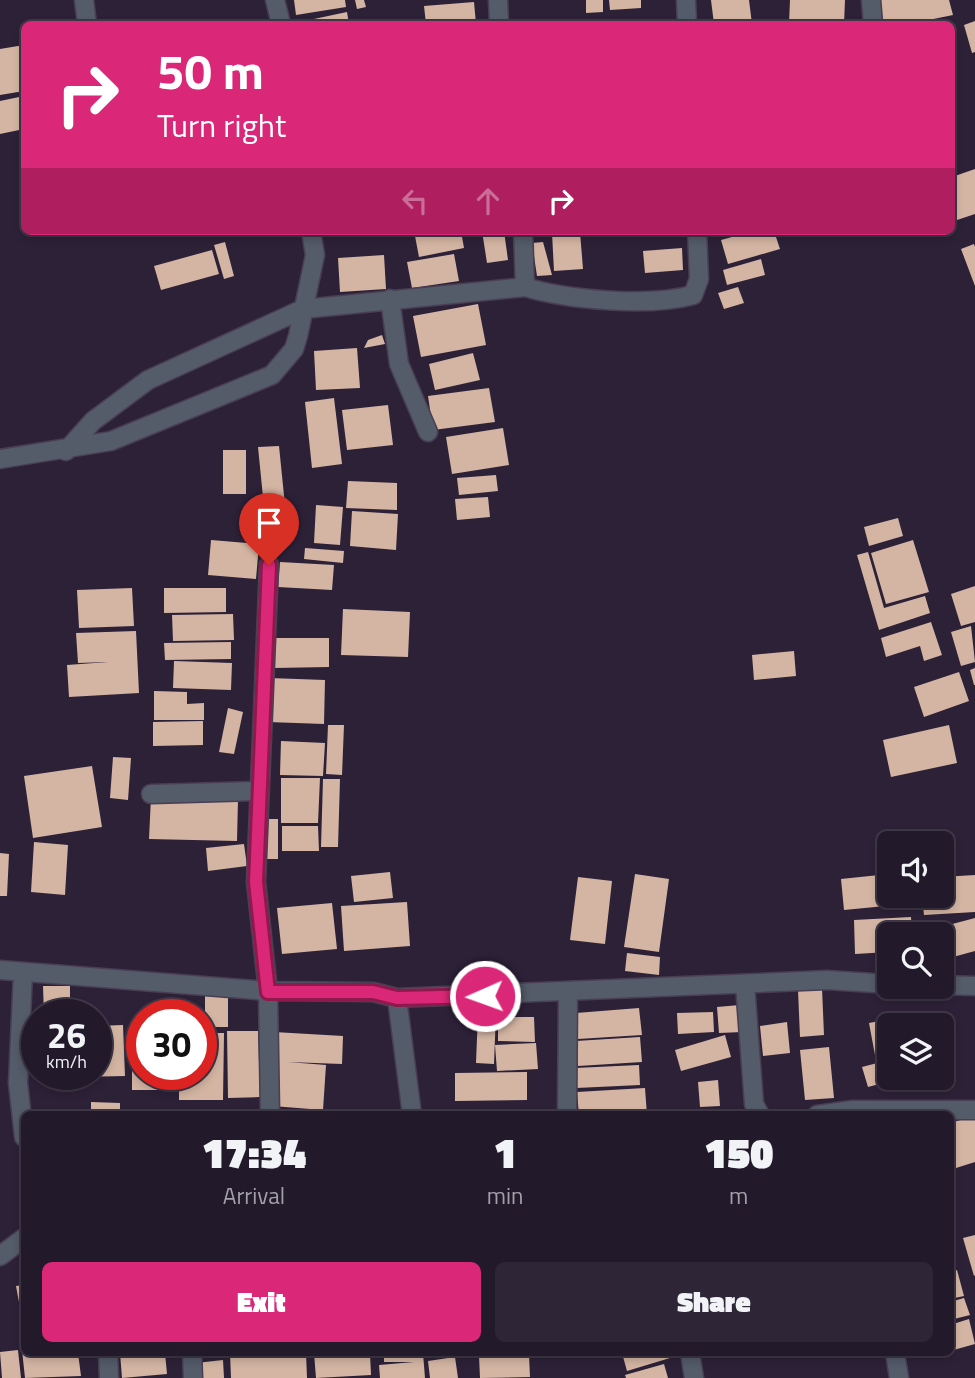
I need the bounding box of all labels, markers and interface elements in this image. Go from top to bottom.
text: 50 m [157,33,264,108]
icon: right [42,49,133,140]
text: Turn right [157,101,286,149]
icon: left [396,182,434,220]
icon: ahead [469,182,507,220]
icon: right [542,182,580,220]
pin [239,493,299,565]
icon: arrive [250,504,288,542]
map controls [877,831,954,1090]
button: sound [877,831,954,908]
button: search [877,922,954,999]
position arrow [448,959,522,1033]
speed limit sign: 30 [126,999,217,1090]
text: 26 [47,1008,86,1062]
button: layers [877,1013,954,1090]
text: km/h [46,1048,87,1075]
text: 17:34 [202,1120,306,1184]
text: 1 [494,1120,517,1184]
text: 150 [704,1120,773,1184]
text: Arrival [223,1178,285,1213]
text: min [487,1178,523,1213]
text: m [729,1178,748,1213]
button: Exit [42,1262,481,1342]
button: Share [495,1262,933,1342]

